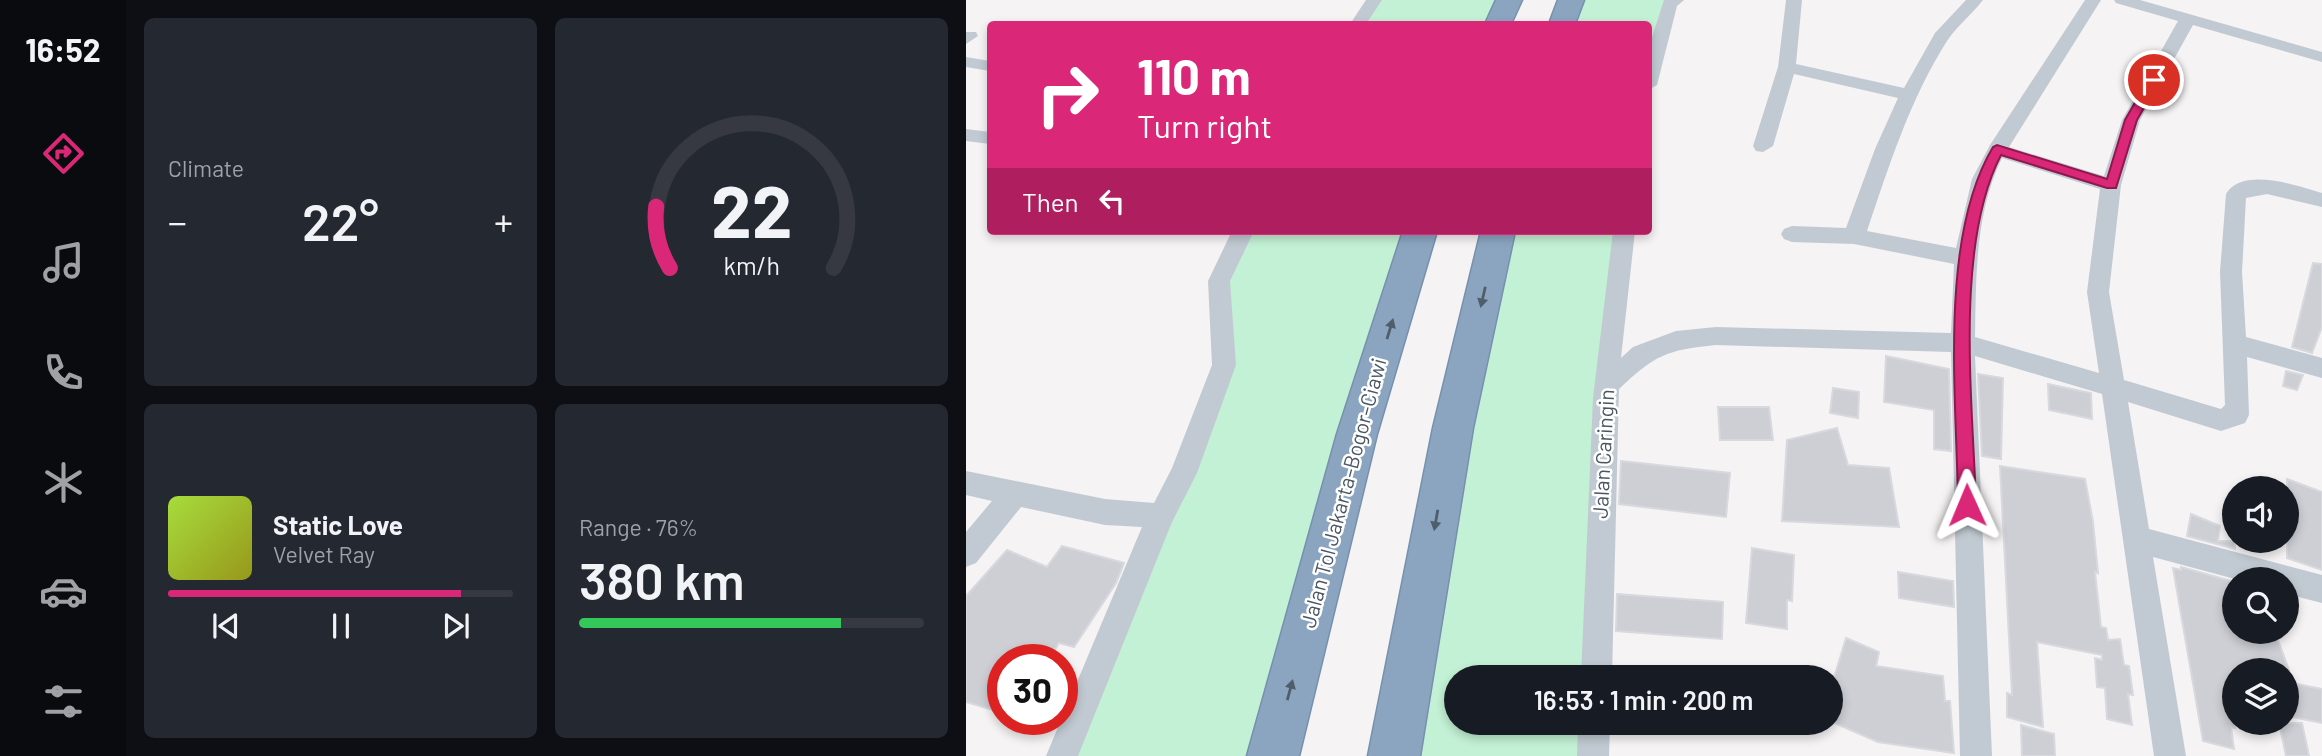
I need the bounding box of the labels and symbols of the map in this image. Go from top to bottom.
pin [2124,50,2184,110]
one-way arrow [1477,287,1488,309]
one-way arrow [1385,318,1395,339]
street label: Jalan Tol Jakarta–Bogor–Ciawi [1294,355,1391,630]
street label: Jalan Caringin [1587,389,1618,519]
position arrow [1930,468,2004,542]
one-way arrow [1430,509,1441,531]
speed limit sign: 30 [987,644,1078,735]
one-way arrow [1285,679,1296,701]

